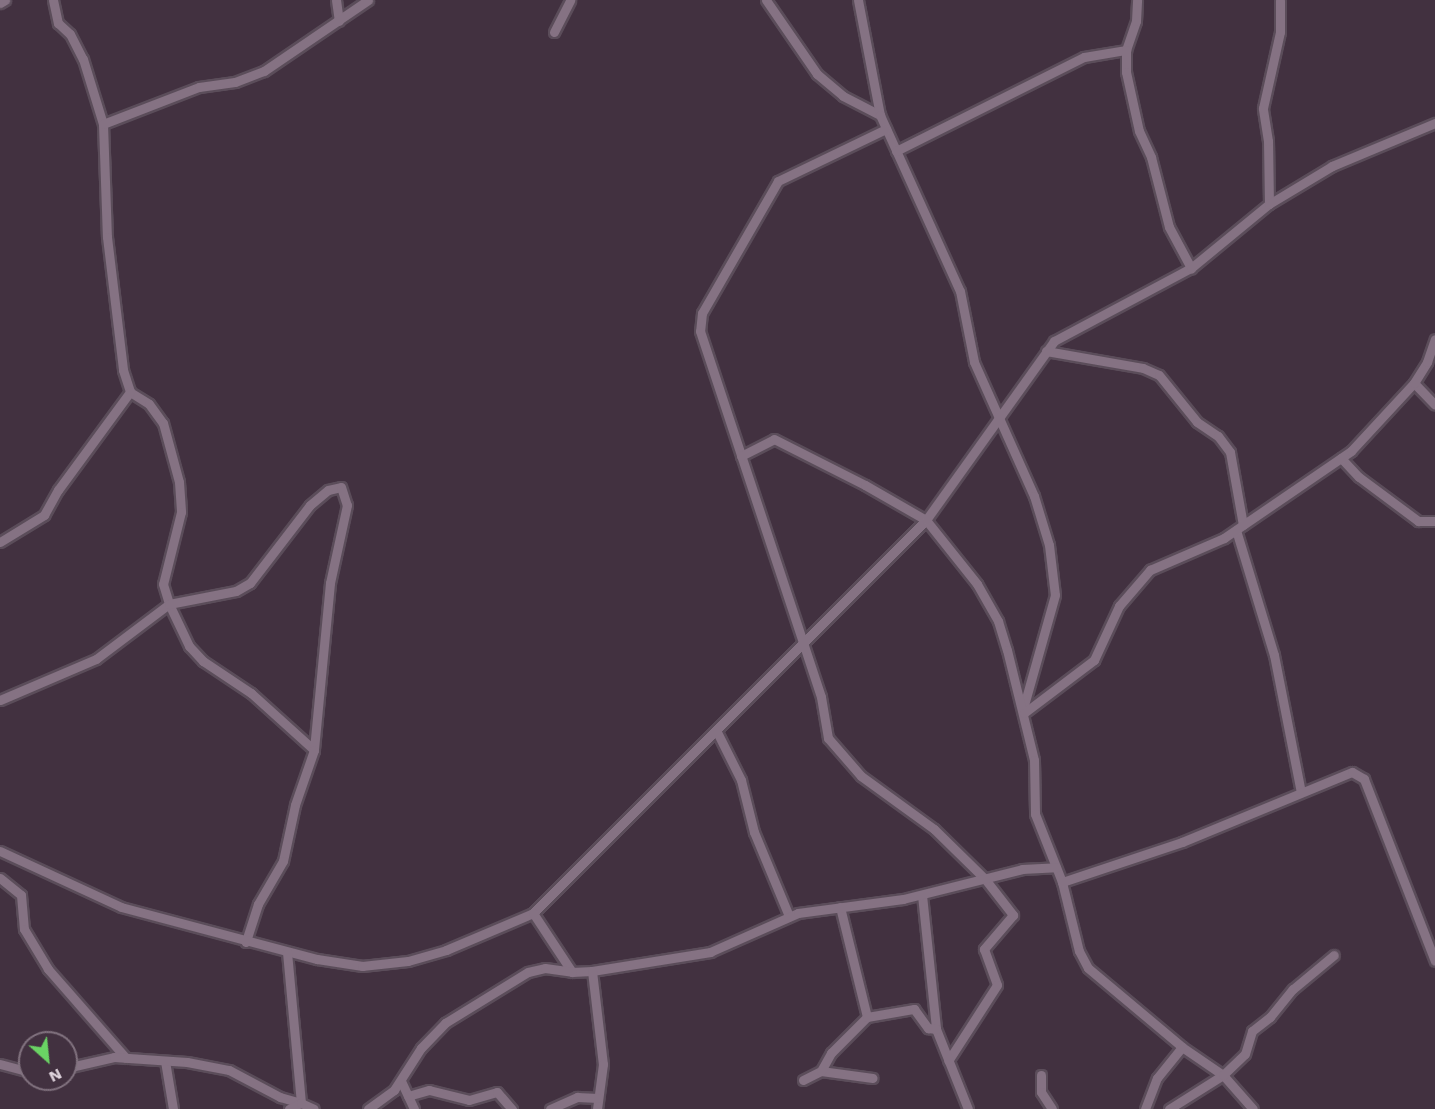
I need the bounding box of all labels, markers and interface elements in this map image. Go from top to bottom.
north arrow [18,1031,78,1091]
text: N [46,1065,65,1087]

